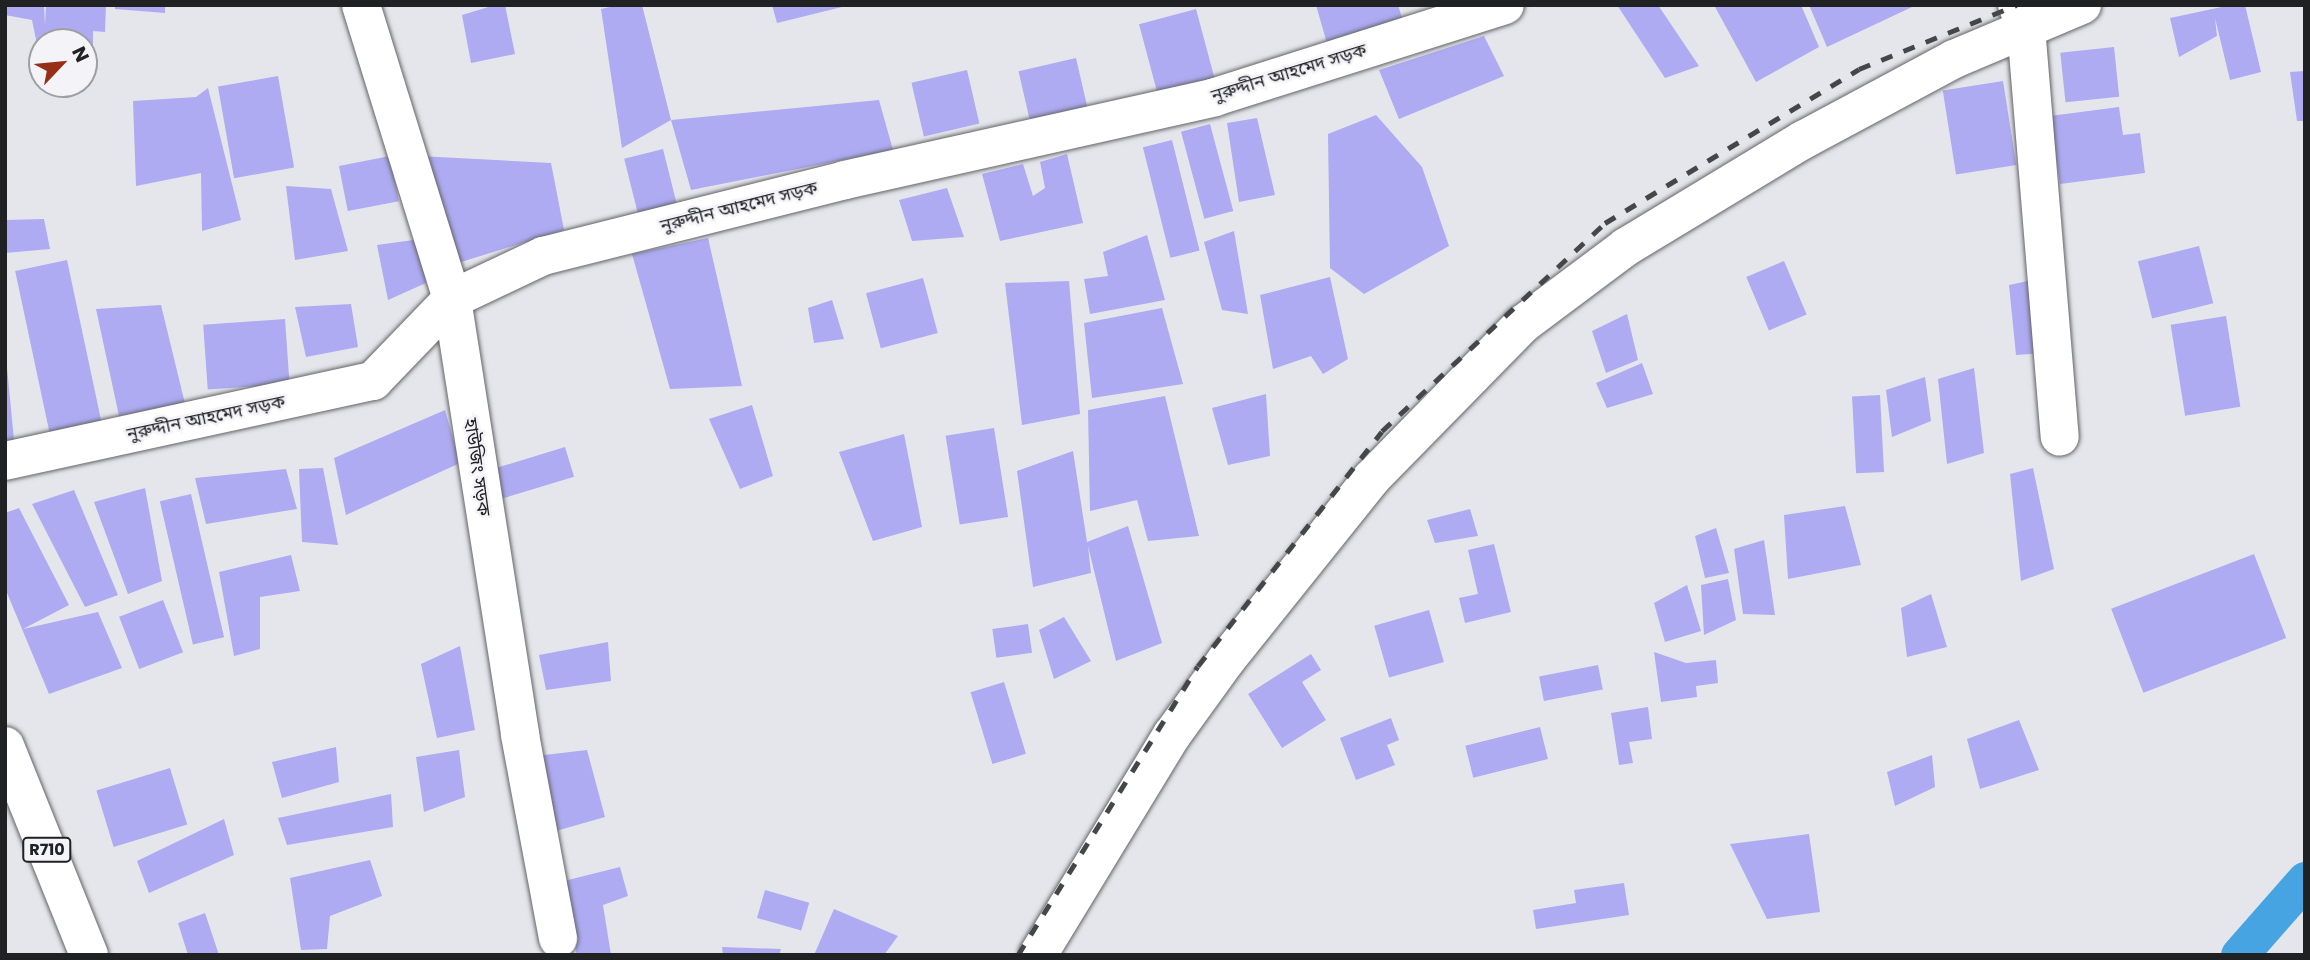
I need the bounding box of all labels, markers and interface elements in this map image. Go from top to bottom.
north arrow [28,28,98,98]
street label: নুরুদ্দীন আহমেদ সড়ক [1209,39,1369,107]
text: N [65,42,96,67]
street label: নুরুদ্দীন আহমেদ সড়ক [658,177,820,237]
street label: নুরুদ্দীন আহমেদ সড়ক [125,391,287,445]
street label: হাউজিং সড়ক [459,417,495,517]
road number: R710 [21,838,73,862]

